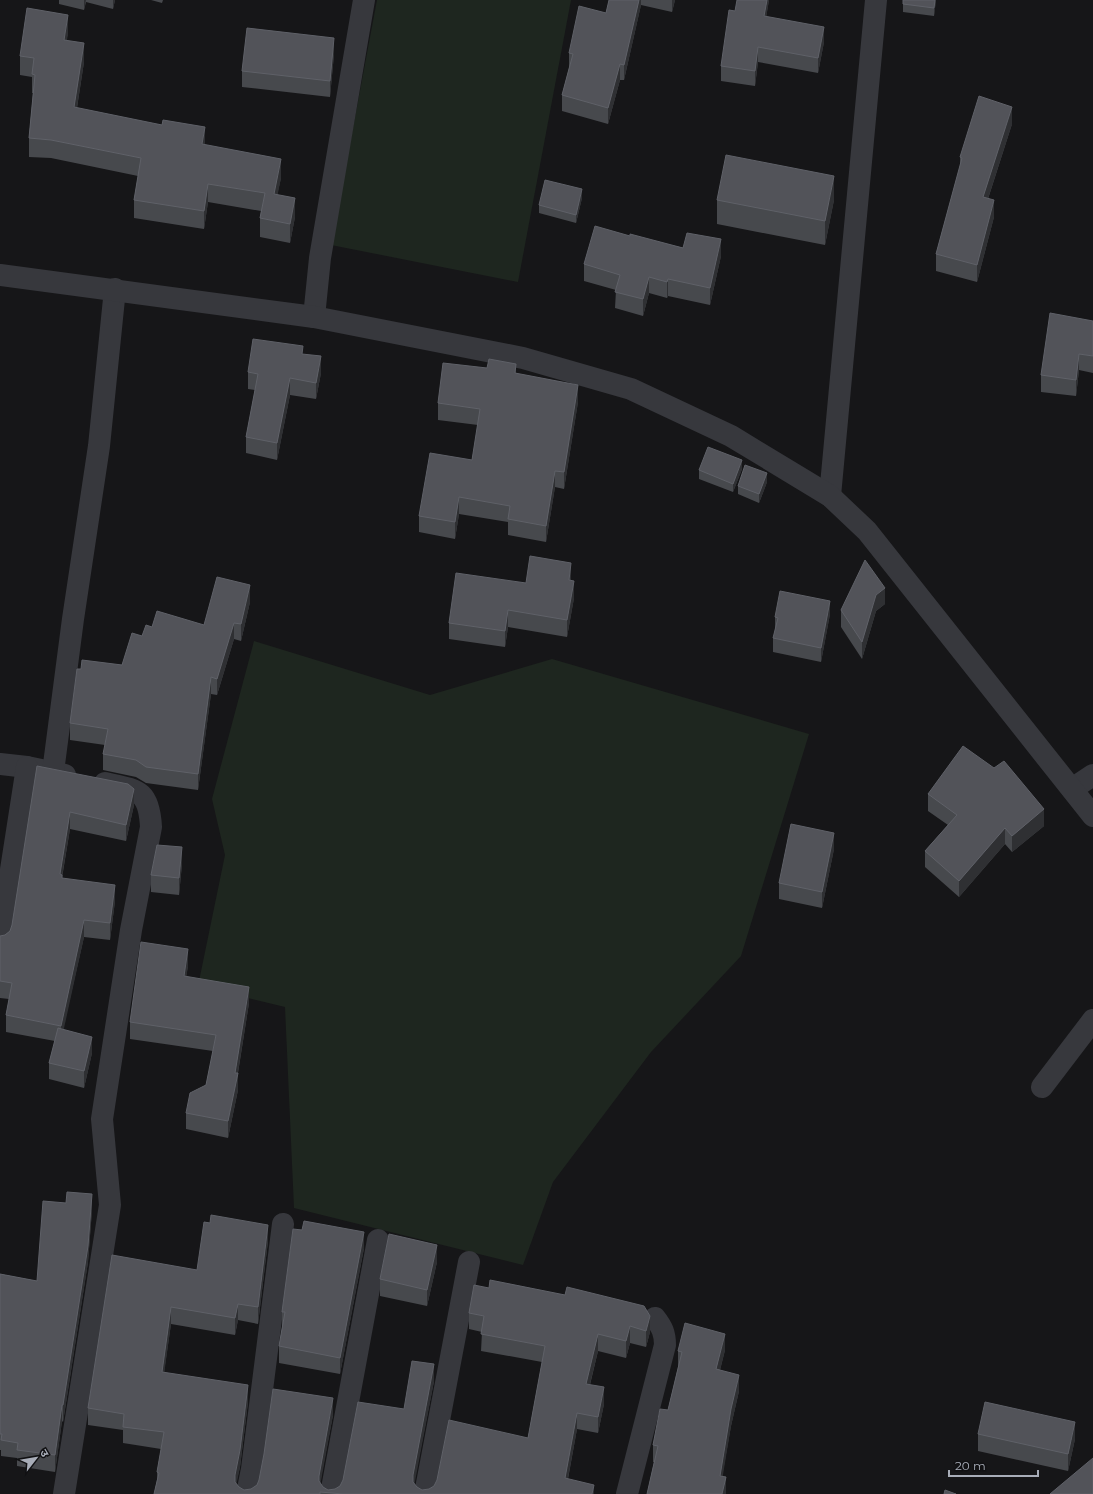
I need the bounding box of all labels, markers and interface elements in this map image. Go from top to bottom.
north arrow [16,1438,56,1478]
text: उ [37,1446,53,1460]
scale bar [949,1452,1038,1478]
text: 20 m [955,1458,986,1473]

